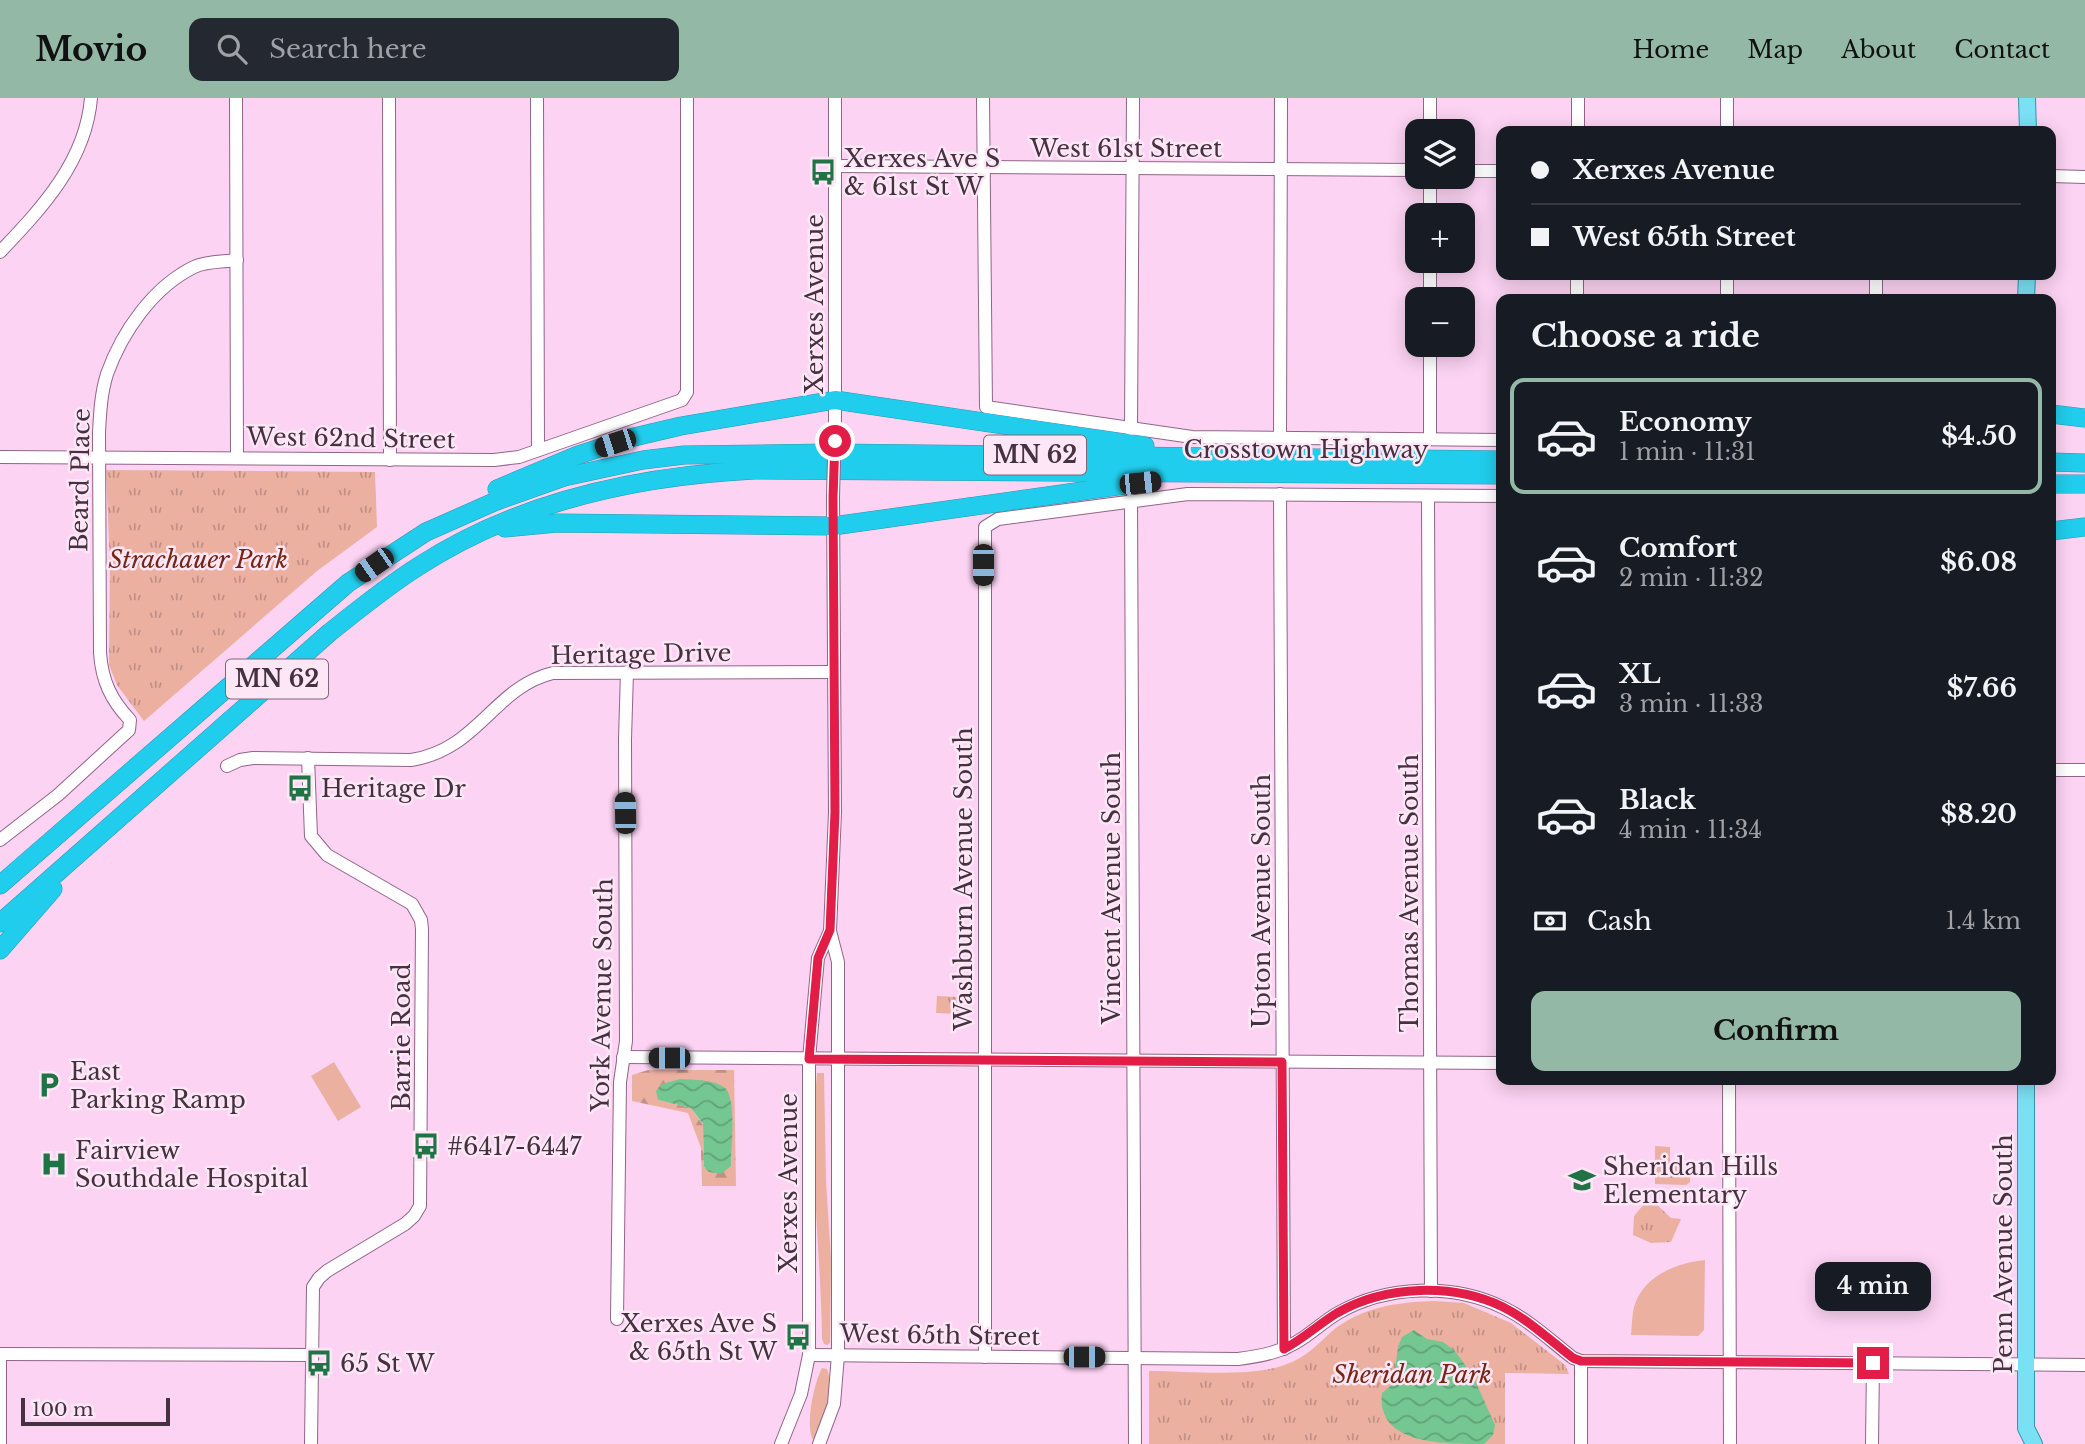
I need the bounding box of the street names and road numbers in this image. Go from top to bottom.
street label: West 61st Street [1029,134,1222,163]
street label: Xerxes Avenue [800,214,829,394]
street label: Beard Place [64,408,96,552]
street label: West 62nd Street [245,422,456,454]
street label: Crosstown Highway [1183,435,1429,464]
road number: MN 62 [984,436,1086,474]
street label: Heritage Drive [550,638,732,670]
road number: MN 62 [226,660,328,698]
street label: Washburn Avenue South [949,727,978,1032]
street label: Vincent Avenue South [1097,752,1126,1025]
street label: Thomas Avenue South [1395,754,1424,1032]
street label: Upton Avenue South [1247,774,1276,1028]
street label: York Avenue South [585,878,619,1113]
street label: Barrie Road [387,963,416,1111]
street label: Xerxes Avenue [774,1093,803,1273]
street label: Penn Avenue South [1989,1134,2018,1374]
street label: West 65th Street [838,1319,1041,1351]

